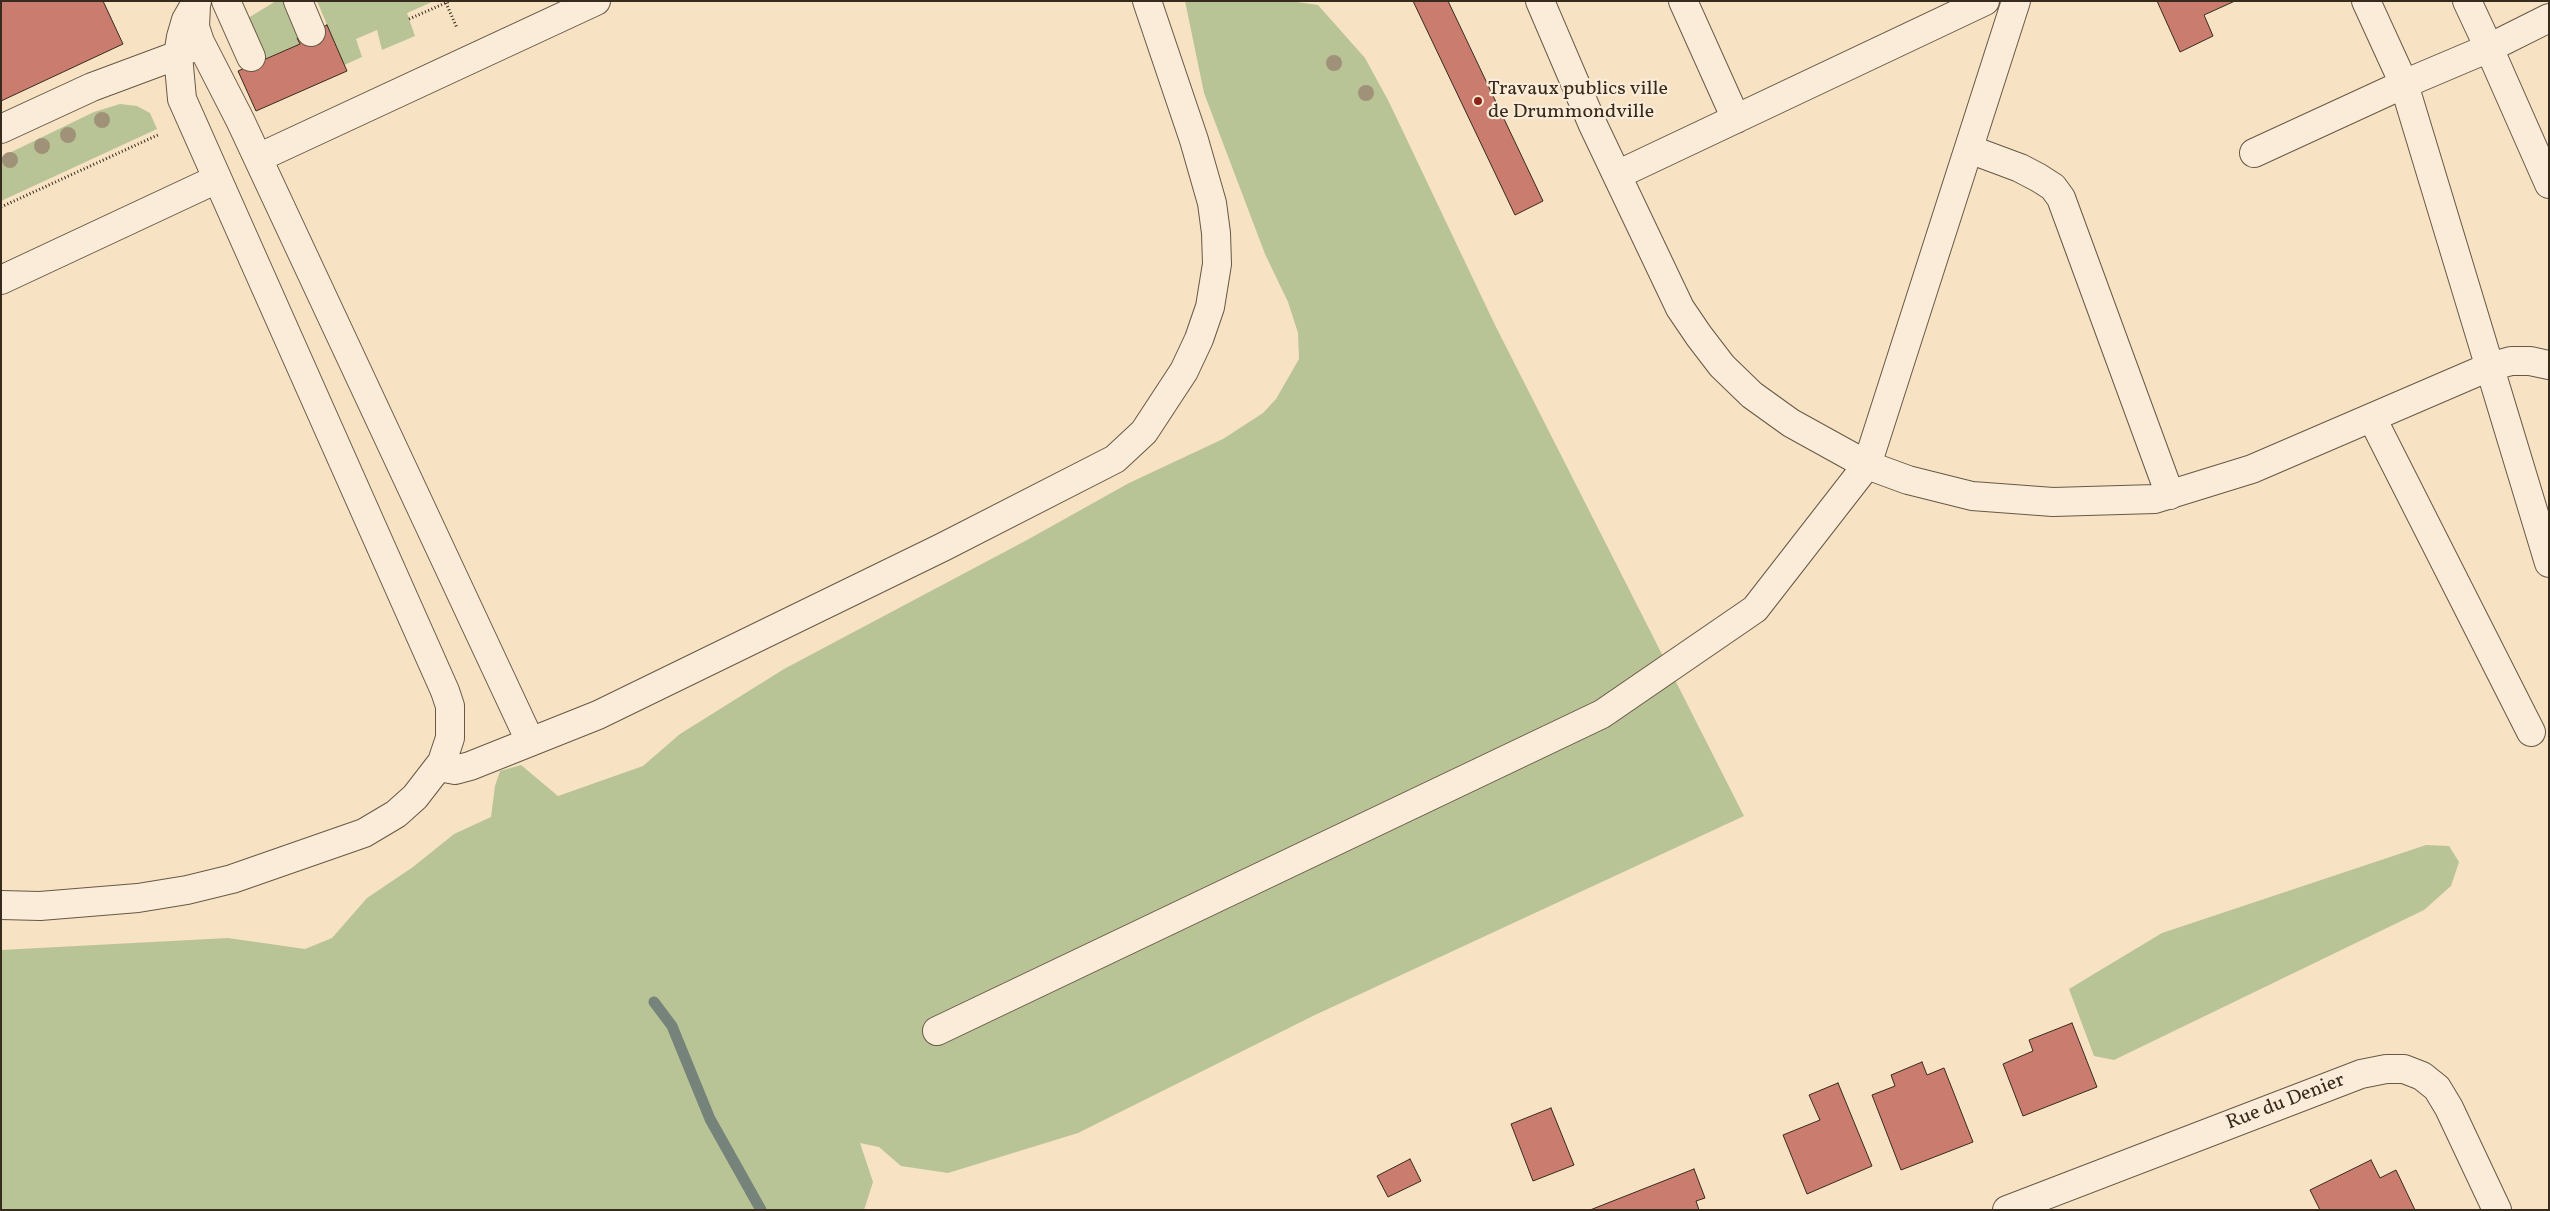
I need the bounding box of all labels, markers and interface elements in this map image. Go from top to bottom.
place label: Travaux publics ville de Drummondville [1488,78,1668,125]
marker: Travaux publics ville de Drummondville [1472,95,1484,107]
street label: Rue du Denier [2223,1069,2349,1137]

